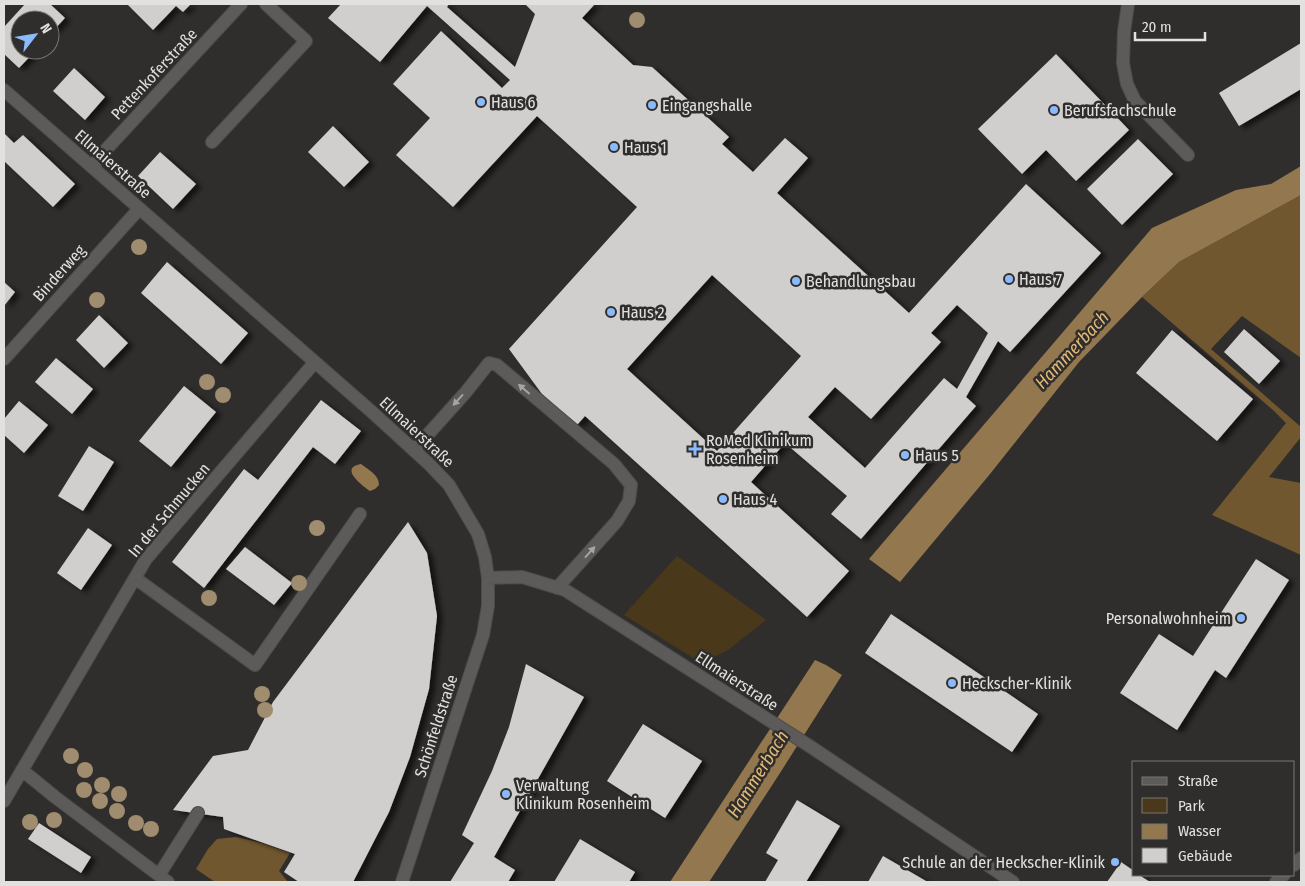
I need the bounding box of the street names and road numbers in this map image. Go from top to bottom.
street label: Pettenkoferstraße [107,24,201,123]
street label: Ellmaierstraße [71,126,155,202]
street label: Binderweg [29,241,90,305]
street label: Ellmaierstraße [376,393,458,471]
street label: In der Schmucken [124,459,214,561]
street label: Ellmaierstraße [692,647,782,715]
street label: Schönfeldstraße [410,672,462,780]

